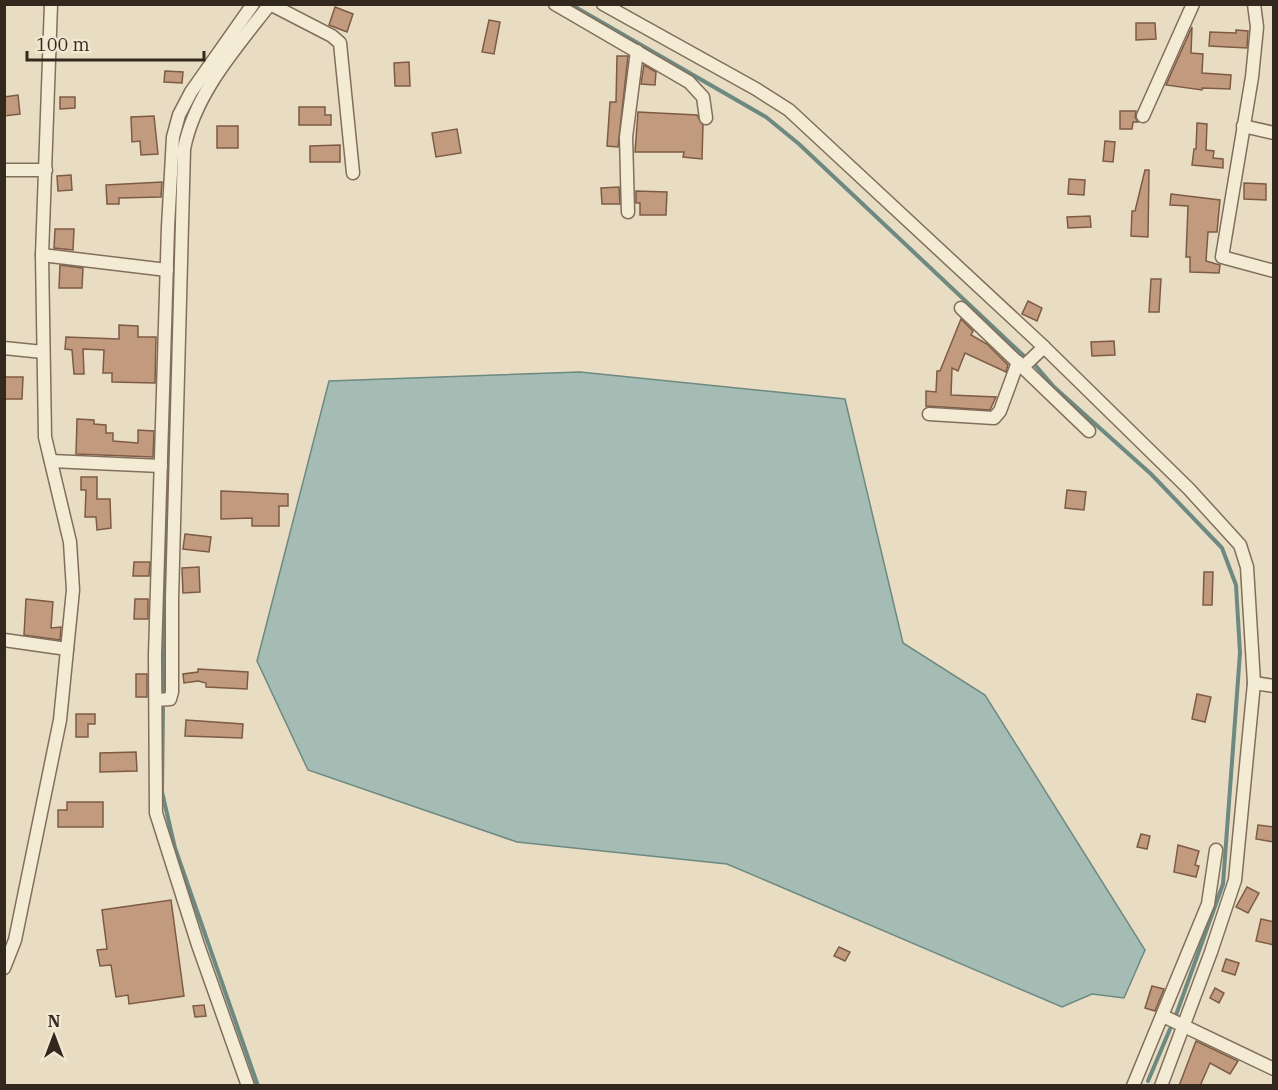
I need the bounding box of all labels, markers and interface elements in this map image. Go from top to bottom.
scale bar [27,24,204,62]
text: 100 m [36,33,90,56]
north arrow [24,1006,84,1066]
text: N [48,1011,60,1031]

